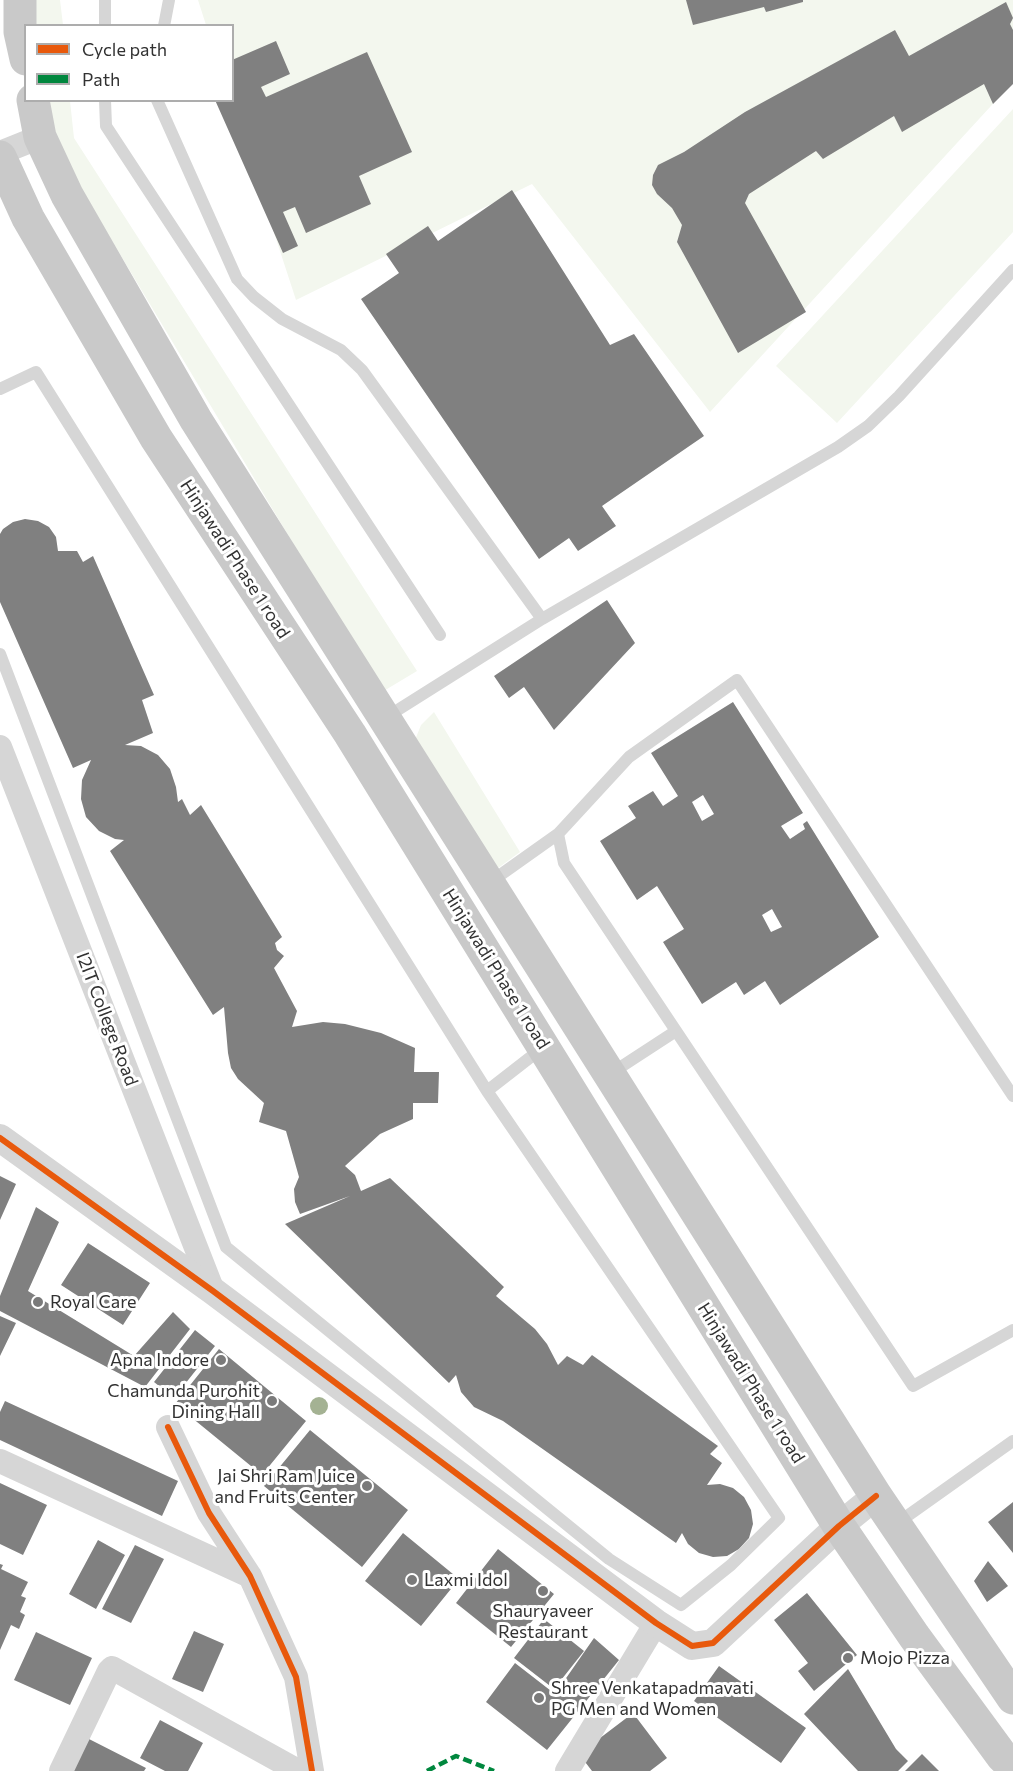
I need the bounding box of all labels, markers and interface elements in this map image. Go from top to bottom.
legend [24,24,234,102]
text: Cycle path [82,38,167,60]
text: Path [82,68,120,90]
street label: Hinjawadi Phase 1 road [176,476,294,642]
street label: Hinjawadi Phase 1 road [438,885,554,1053]
street label: I2IT College Road [72,949,142,1089]
place label: Royal Care [50,1291,137,1313]
marker: Royal Care [31,1295,45,1309]
street label: Hinjawadi Phase 1 road [693,1299,809,1467]
place label: Apna Indore [110,1349,209,1371]
marker: Apna Indore [214,1353,228,1367]
place label: Chamunda Purohit Dining Hall [107,1380,260,1422]
marker: Chamunda Purohit Dining Hall [265,1394,279,1408]
place label: Jai Shri Ram Juice and Fruits Center [214,1465,355,1508]
marker: Jai Shri Ram Juice and Fruits Center [360,1479,374,1493]
place label: Laxmi Idol [424,1569,508,1591]
marker: Laxmi Idol [405,1573,419,1587]
marker: Shauryaveer Restaurant [536,1584,550,1598]
place label: Shauryaveer Restaurant [493,1600,593,1642]
place label: Mojo Pizza [860,1647,950,1669]
marker: Mojo Pizza [841,1651,855,1665]
place label: Shree Venkatapadmavati PG Men and Women [551,1677,754,1720]
marker: Shree Venkatapadmavati PG Men and Women [532,1691,546,1705]

